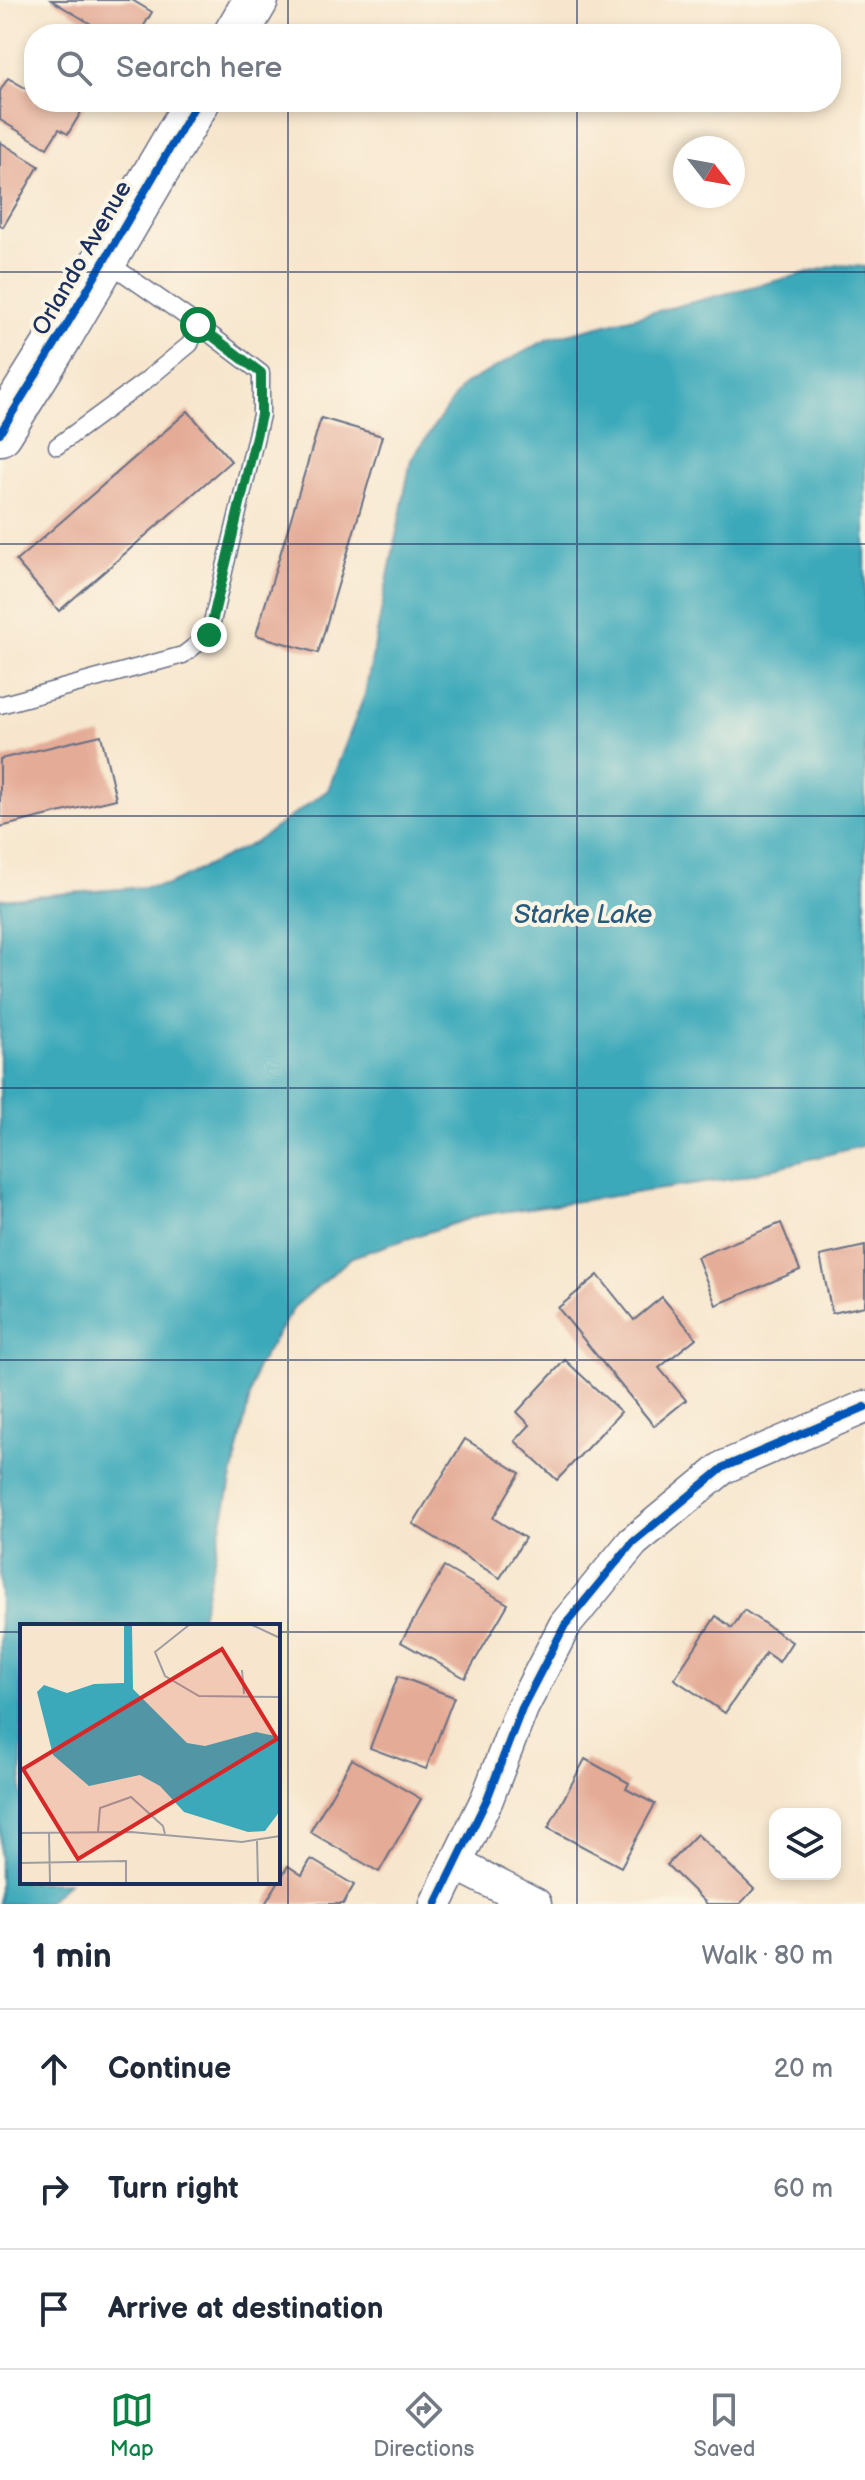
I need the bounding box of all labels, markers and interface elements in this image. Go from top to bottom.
search box [24,24,841,112]
icon: search [52,46,96,90]
text: Search here [116,50,282,86]
north arrow [673,136,745,208]
street label: Orlando Avenue [26,176,138,340]
route start [180,307,216,343]
route end [191,617,227,653]
water label: Starke Lake [514,900,652,931]
inset map [20,1624,280,1884]
map controls [769,1808,841,1880]
button: layers [769,1808,841,1880]
text: 1 min [32,1936,112,1977]
text: Walk · 80 m [702,1941,833,1972]
icon: ahead [32,2047,76,2091]
text: Continue [108,2051,231,2087]
text: 20 m [774,2054,833,2085]
icon: right [32,2167,76,2211]
text: Turn right [108,2171,239,2207]
text: 60 m [773,2174,833,2205]
icon: arrive [32,2287,76,2331]
text: Arrive at destination [108,2291,384,2327]
tab: Map [110,2388,154,2463]
tab: Directions [373,2388,474,2463]
tab: Saved [694,2388,755,2463]

